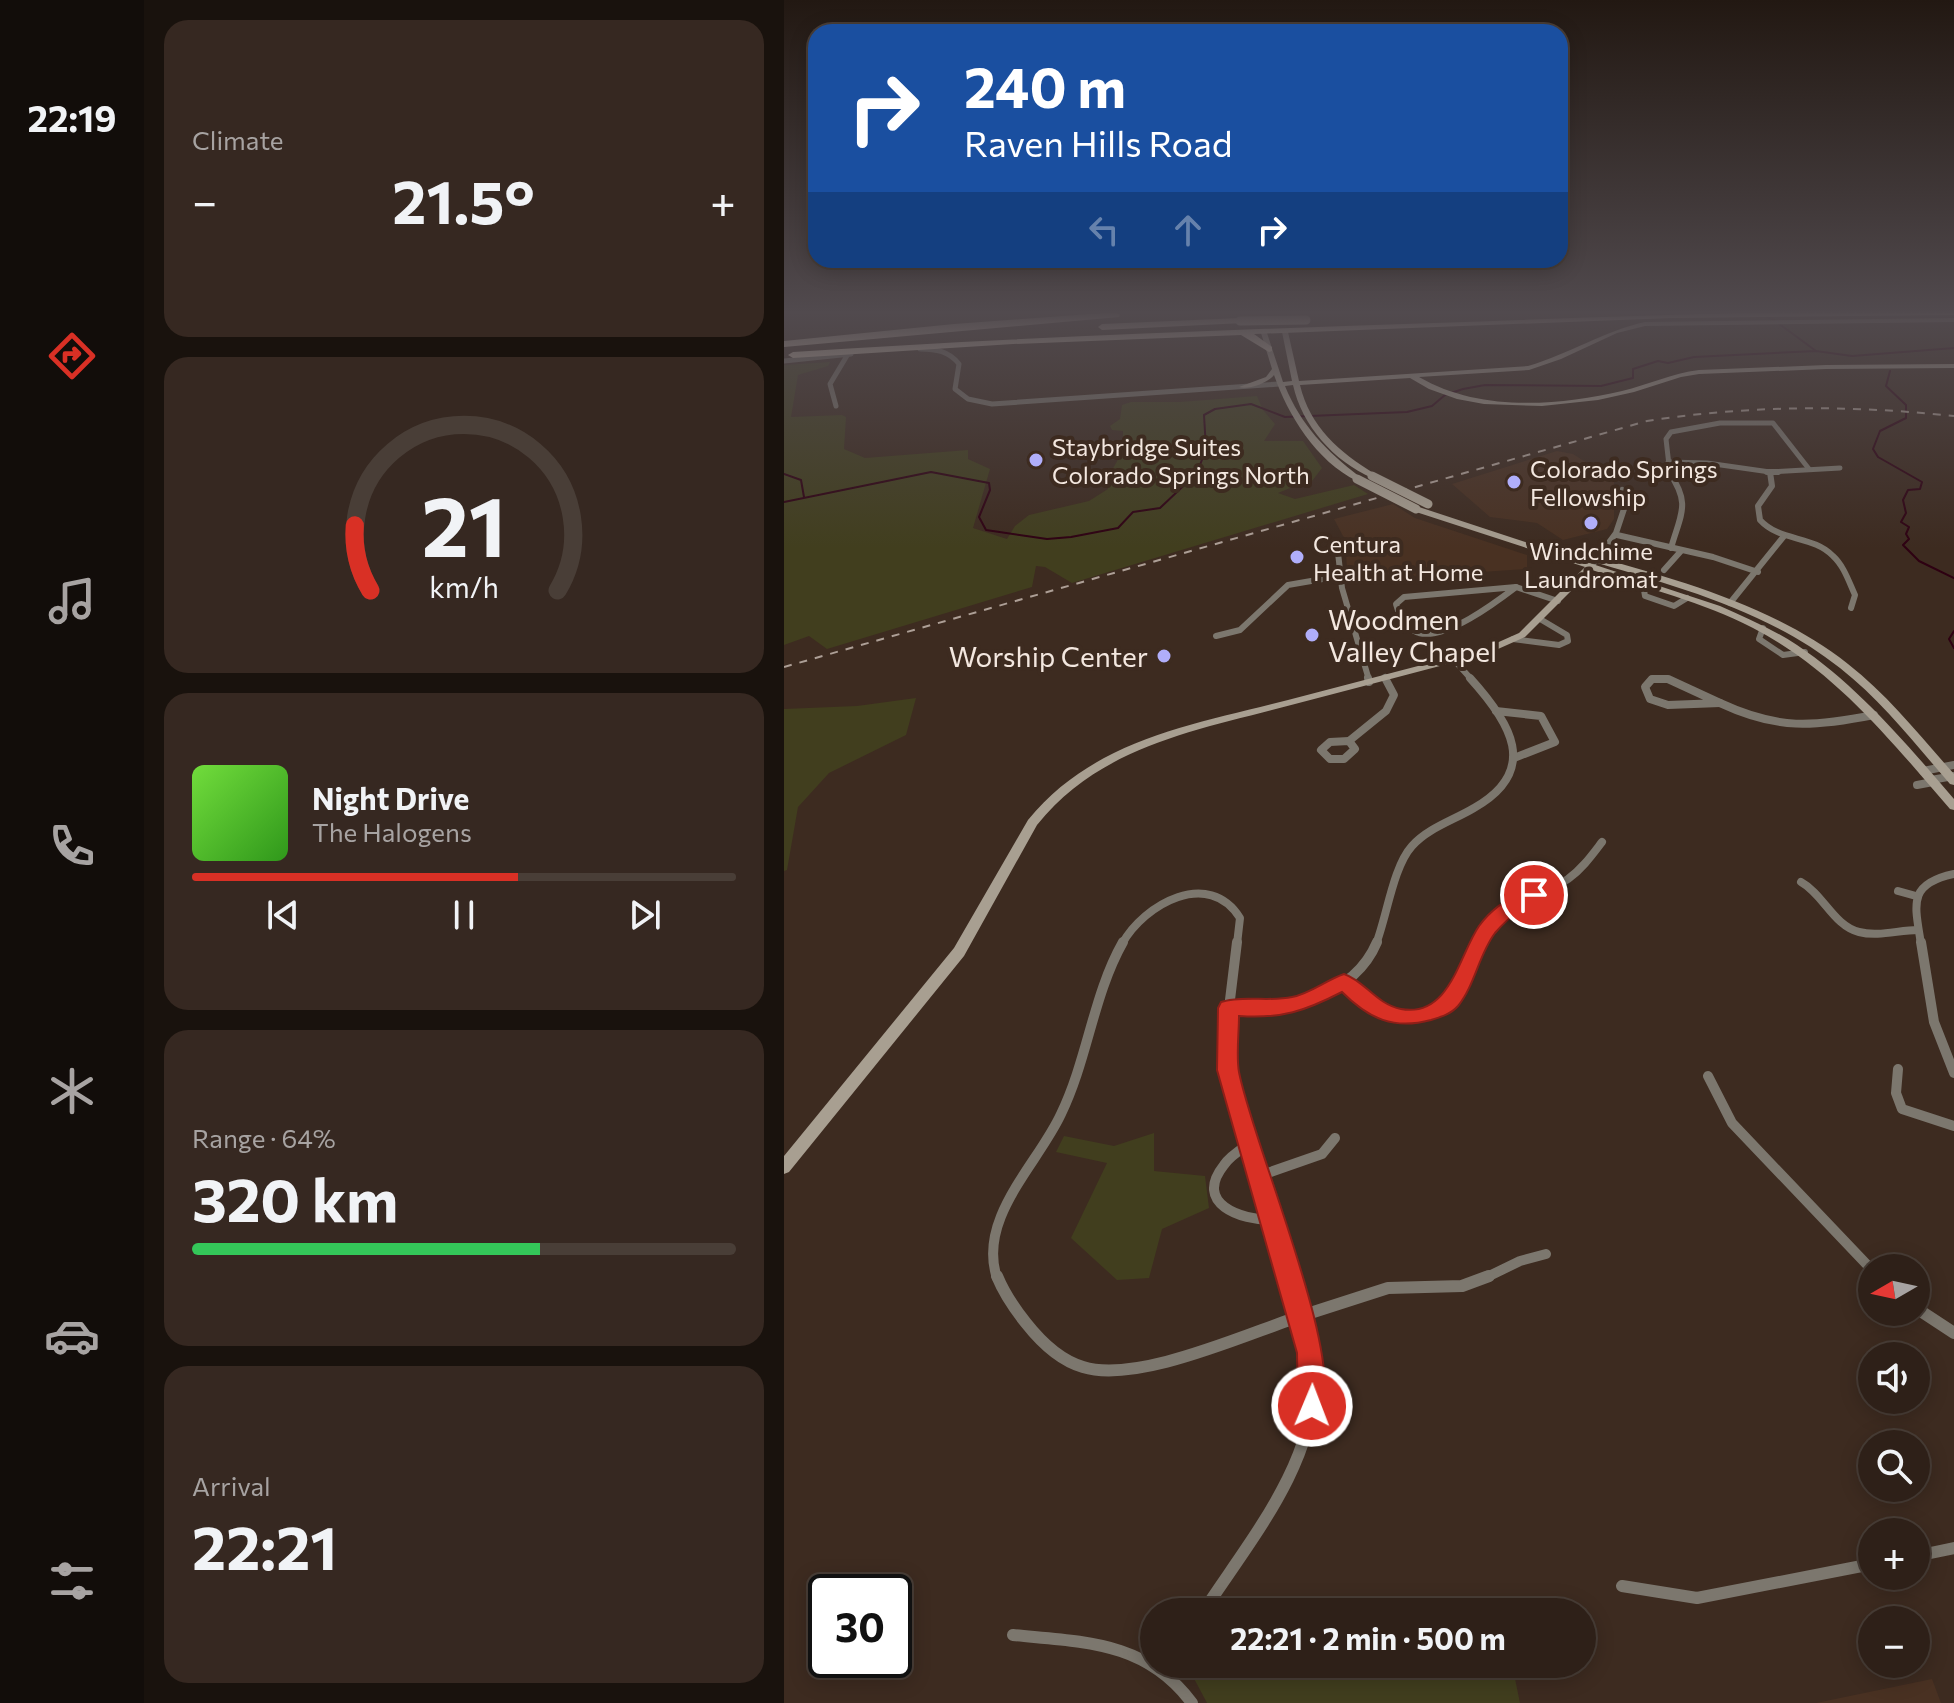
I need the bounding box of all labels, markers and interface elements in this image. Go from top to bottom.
text: 240 m [964,51,1126,120]
icon: right [832,56,936,160]
text: 22:19 [28,95,117,139]
text: Raven Hills Road [964,120,1233,164]
text: Climate [192,124,284,155]
text: 21.5° [392,163,535,236]
text: − [192,173,217,227]
text: + [710,173,736,227]
icon: left [1082,208,1126,252]
icon: ahead [1166,208,1210,252]
icon: right [1250,208,1294,252]
icon: directions [44,328,100,384]
place label: Staybridge Suites Colorado Springs North [1052,432,1310,489]
marker: Staybridge Suites Colorado Springs North [1027,451,1045,469]
place label: Colorado Springs Fellowship [1530,454,1718,511]
text: 21 [422,471,506,573]
marker: Colorado Springs Fellowship [1505,473,1523,491]
marker: Windchime Laundromat [1582,514,1600,532]
place label: Centura Health at Home [1313,529,1483,586]
place label: Windchime Laundromat [1524,536,1658,593]
marker: Centura Health at Home [1288,548,1306,566]
text: km/h [429,569,499,604]
icon: music [44,573,100,629]
place label: Woodmen Valley Chapel [1328,602,1497,668]
marker: Woodmen Valley Chapel [1303,626,1321,644]
place label: Worship Center [949,639,1148,673]
marker: Worship Center [1155,647,1173,665]
text: Night Drive [312,779,469,816]
text: The Halogens [312,816,472,847]
icon: phone [44,818,100,874]
pin [1500,861,1568,929]
icon: arrive [1512,873,1556,917]
icon: previous [261,893,305,937]
icon: pause [442,893,486,937]
icon: next [623,893,667,937]
icon: climate [44,1063,100,1119]
text: Range · 64% [192,1122,336,1153]
text: 320 km [192,1161,398,1234]
north arrow [1858,1254,1930,1326]
map controls [1858,1254,1930,1678]
icon: car [44,1308,100,1364]
button: sound [1858,1342,1930,1414]
position arrow [1270,1364,1354,1448]
button: search [1858,1430,1930,1502]
text: Arrival [192,1470,271,1501]
text: 22:21 [192,1509,337,1582]
button: + [1858,1518,1930,1590]
icon: filters [44,1553,100,1609]
speed limit sign: 30 [808,1574,912,1678]
button: − [1858,1606,1930,1678]
text: 22:21 · 2 min · 500 m [1230,1619,1506,1656]

